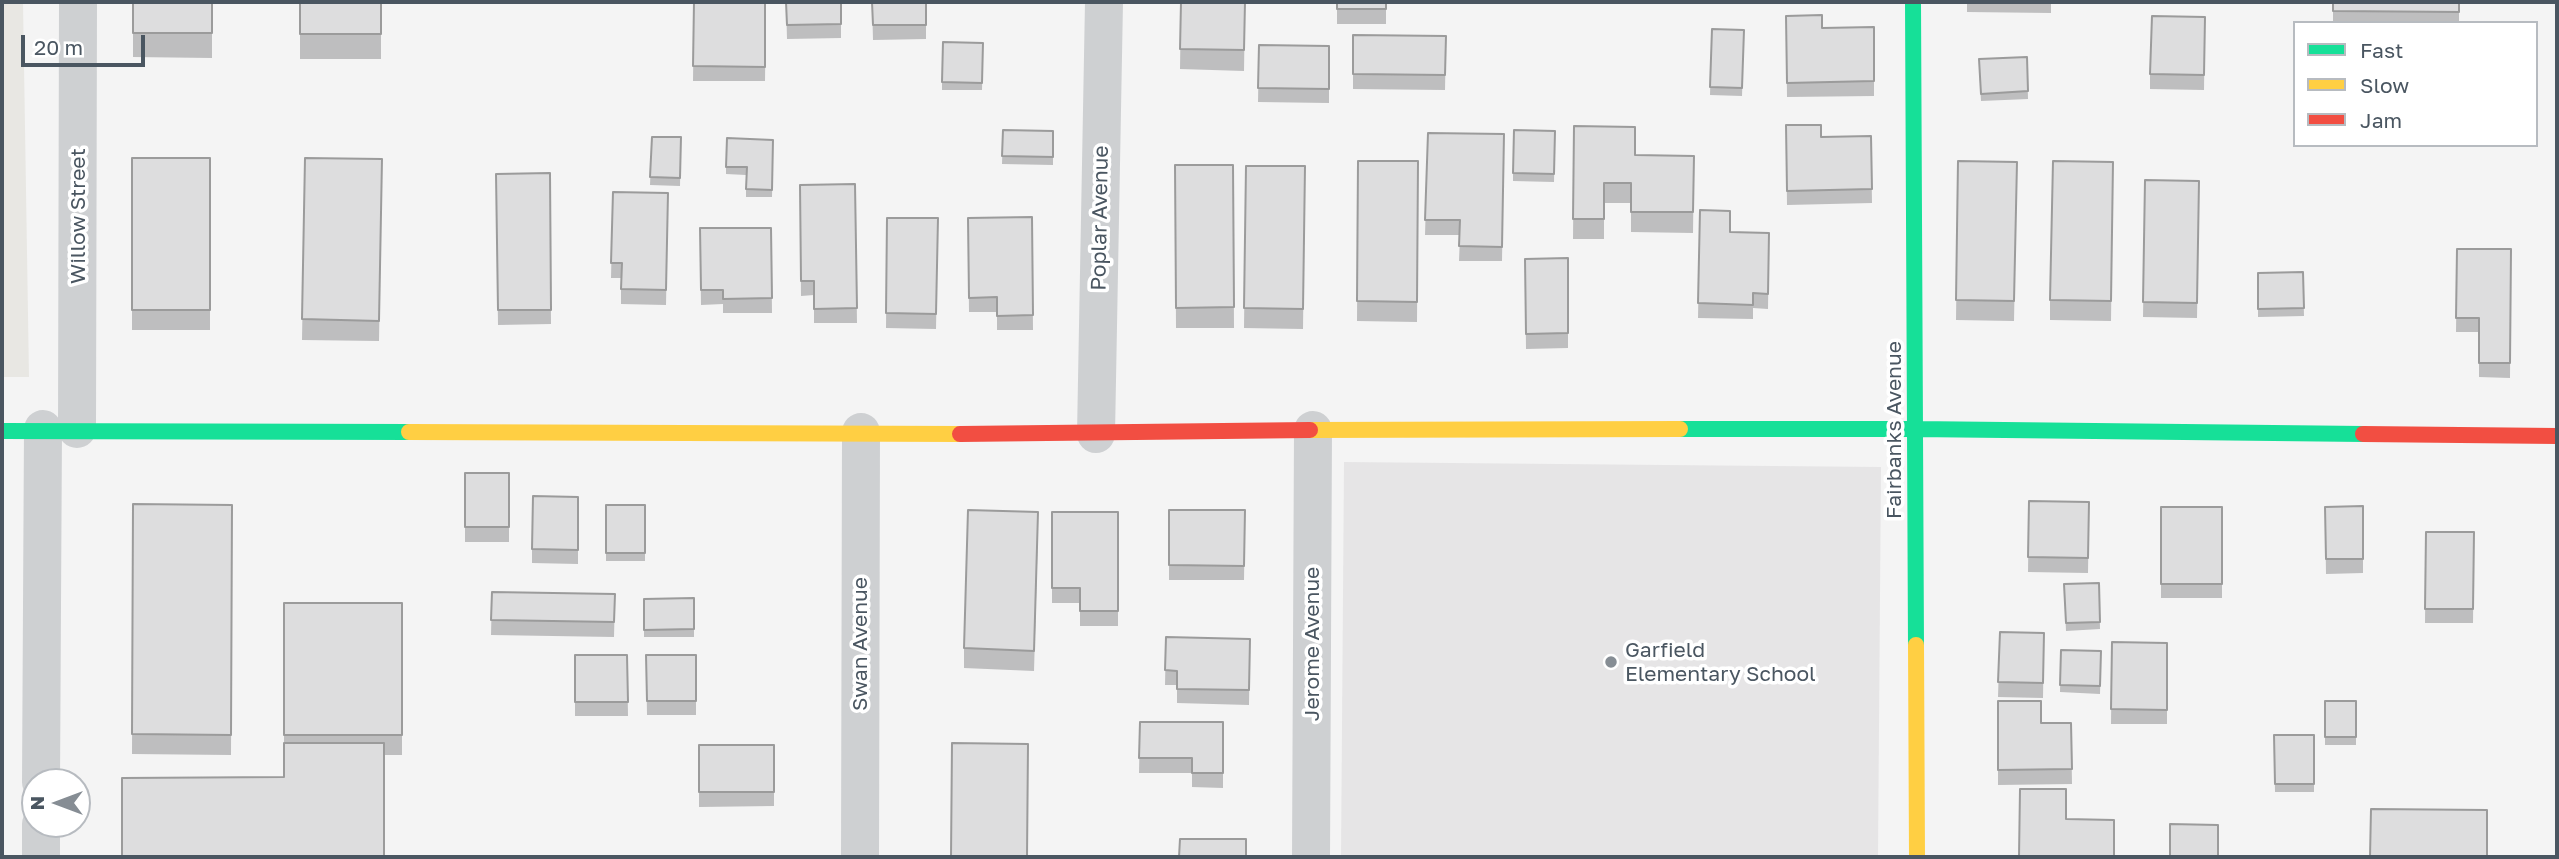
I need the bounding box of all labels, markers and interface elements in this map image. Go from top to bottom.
scale bar [24,21,149,65]
legend [2293,21,2538,147]
text: 20 m [34,34,83,60]
text: Fast [2360,37,2403,63]
text: Slow [2360,72,2409,98]
text: Jam [2360,107,2402,133]
street label: Poplar Avenue [1086,145,1114,291]
street label: Willow Street [65,148,91,284]
street label: Fairbanks Avenue [1881,341,1907,519]
street label: Jerome Avenue [1299,567,1325,721]
street label: Swan Avenue [847,577,873,711]
place label: Garfield Elementary School [1625,637,1816,687]
marker: Garfield Elementary School [1603,654,1619,670]
north arrow [21,768,91,838]
text: N [25,796,48,810]

